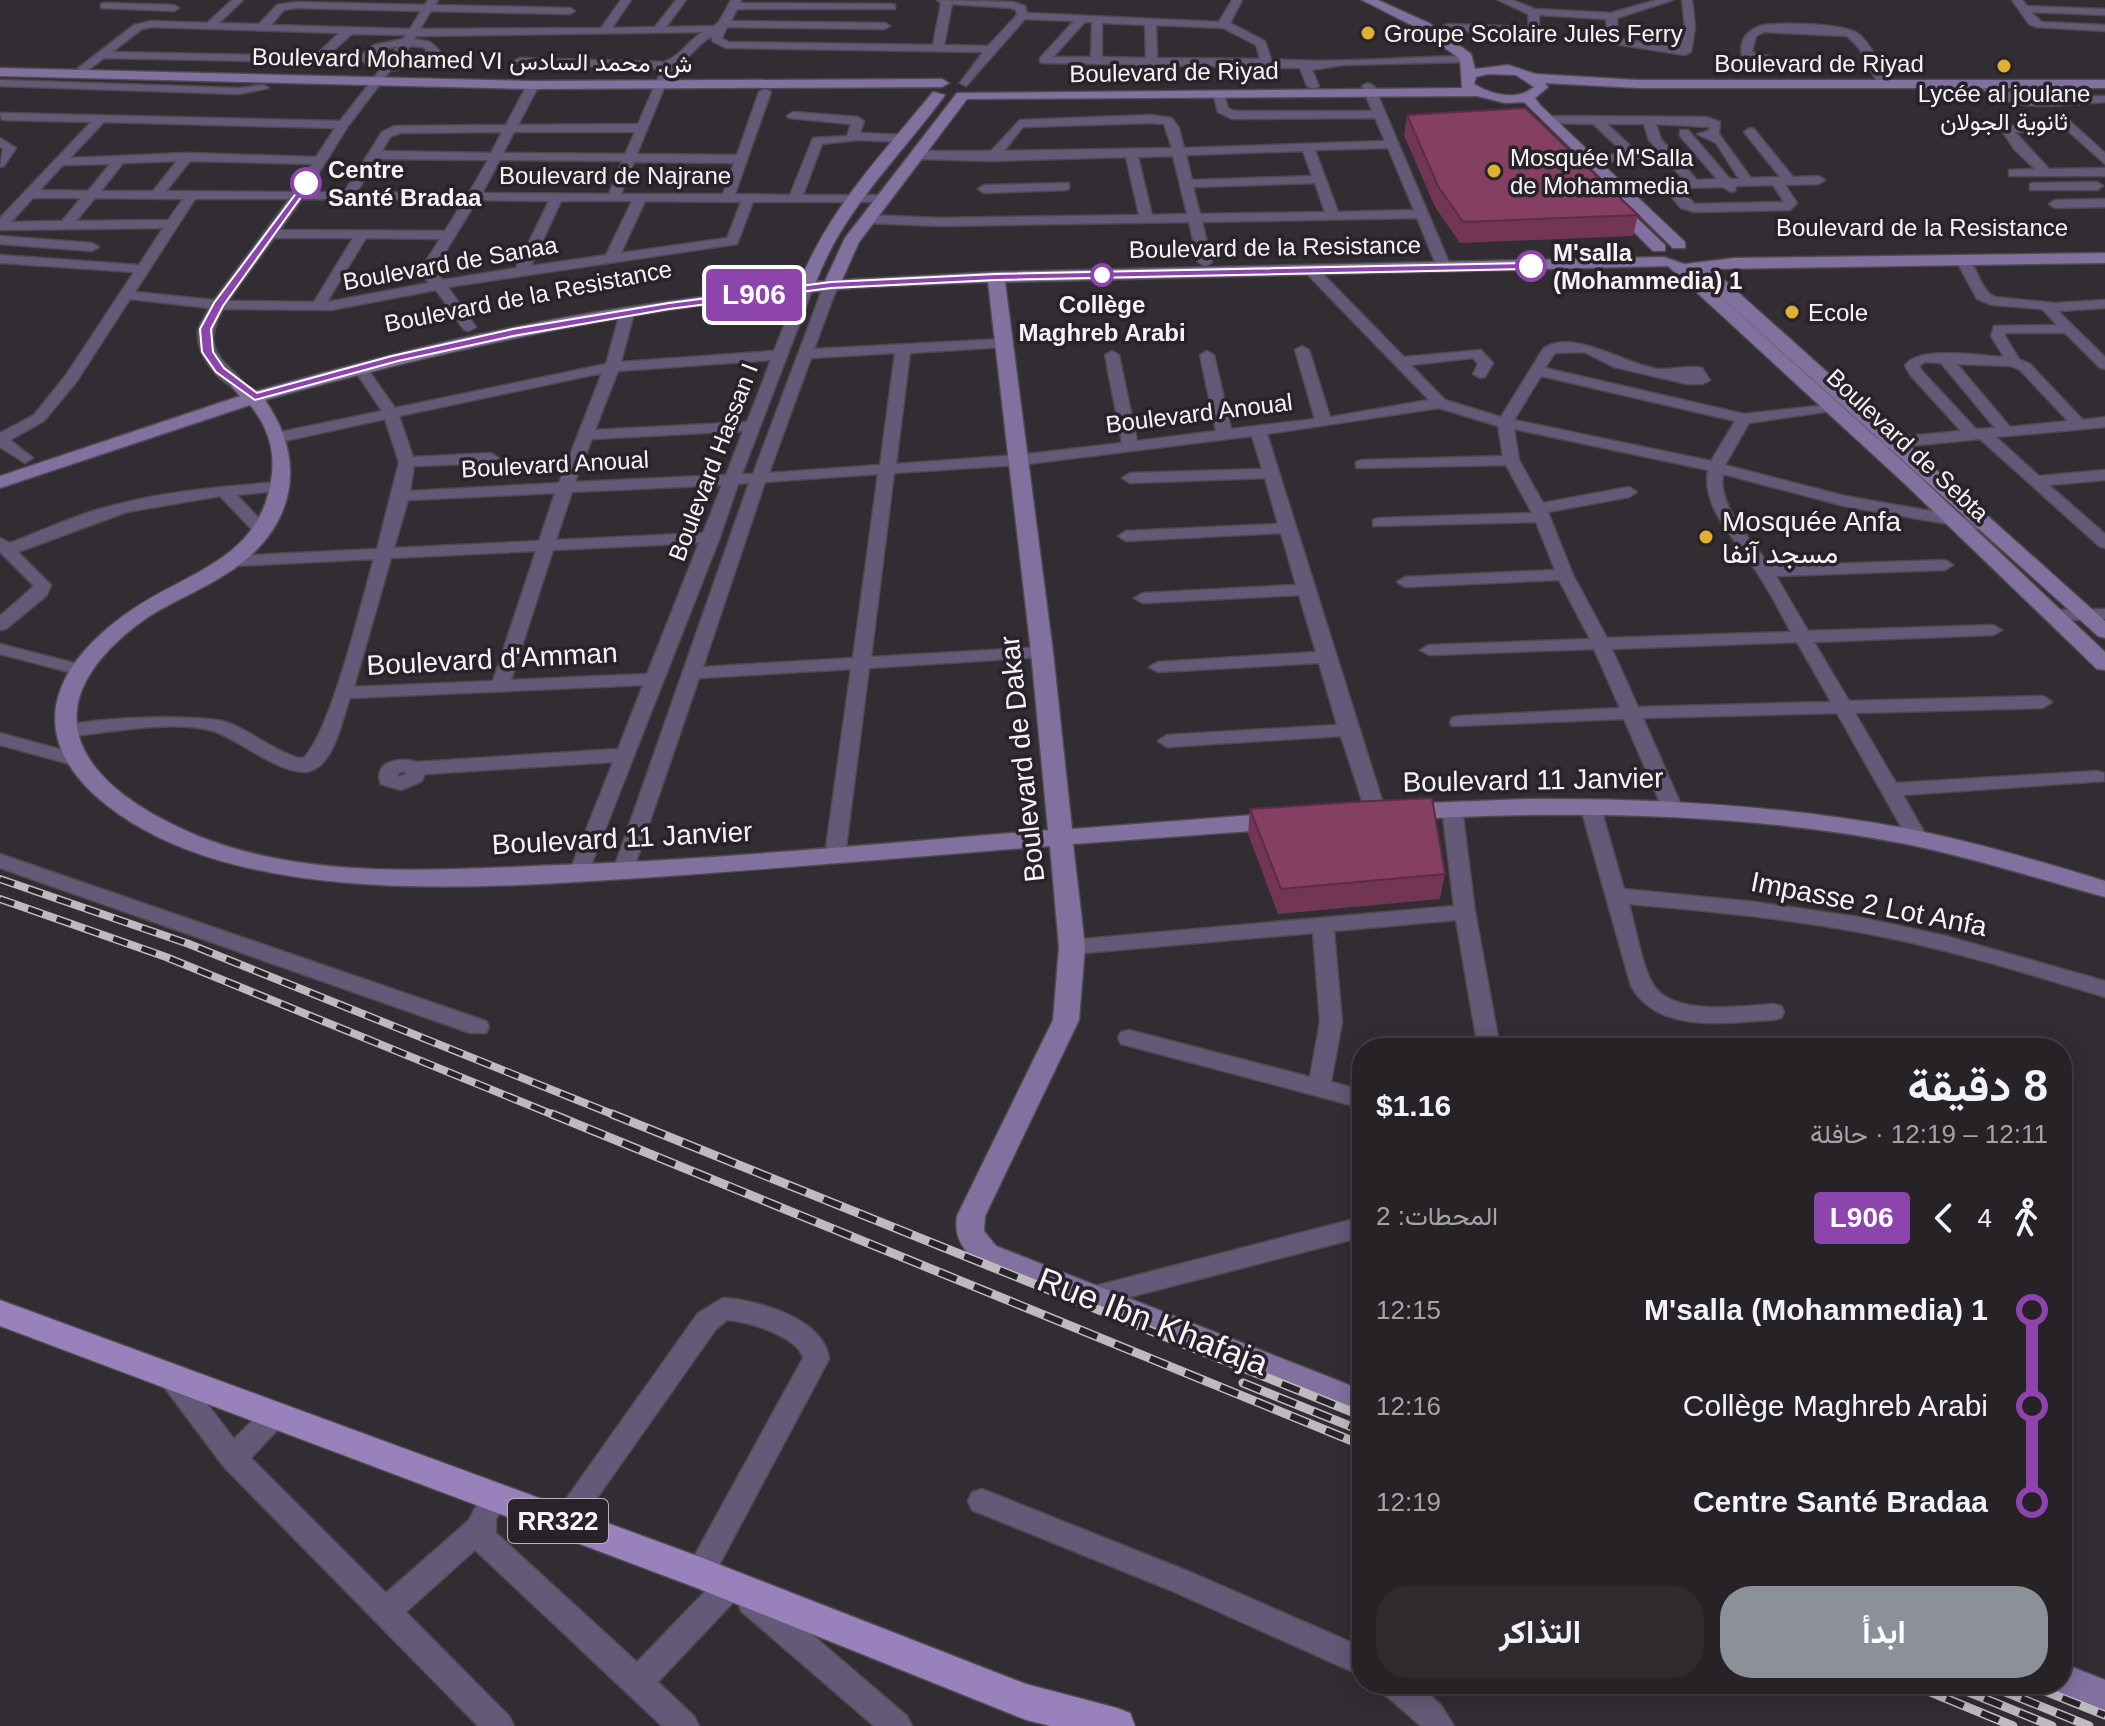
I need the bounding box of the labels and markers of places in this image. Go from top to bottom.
place label: Groupe Scolaire Jules Ferry [1384,20,1683,47]
marker: Groupe Scolaire Jules Ferry [1359,24,1377,42]
marker: Lycée al joulane ثانوية الجولان [1995,57,2013,75]
place label: Lycée al joulane ثانوية الجولان [1918,80,2090,137]
place label: Mosquée M'Salla de Mohammedia [1510,144,1694,199]
place label: Centre Santé Bradaa [328,156,482,211]
marker: Mosquée M'Salla de Mohammedia [1485,162,1503,180]
marker: Centre Santé Bradaa [291,168,321,198]
place label: M'salla (Mohammedia) 1 [1553,239,1742,294]
marker: M'salla (Mohammedia) 1 [1516,251,1546,281]
marker: Collège Maghreb Arabi [1091,264,1113,286]
place label: Collège Maghreb Arabi [1018,291,1186,346]
place label: Ecole [1808,299,1868,326]
marker: Ecole [1783,303,1801,321]
place label: Mosquée Anfa مسجد آنفا [1722,506,1901,570]
marker: Mosquée Anfa مسجد آنفا [1697,528,1715,546]

